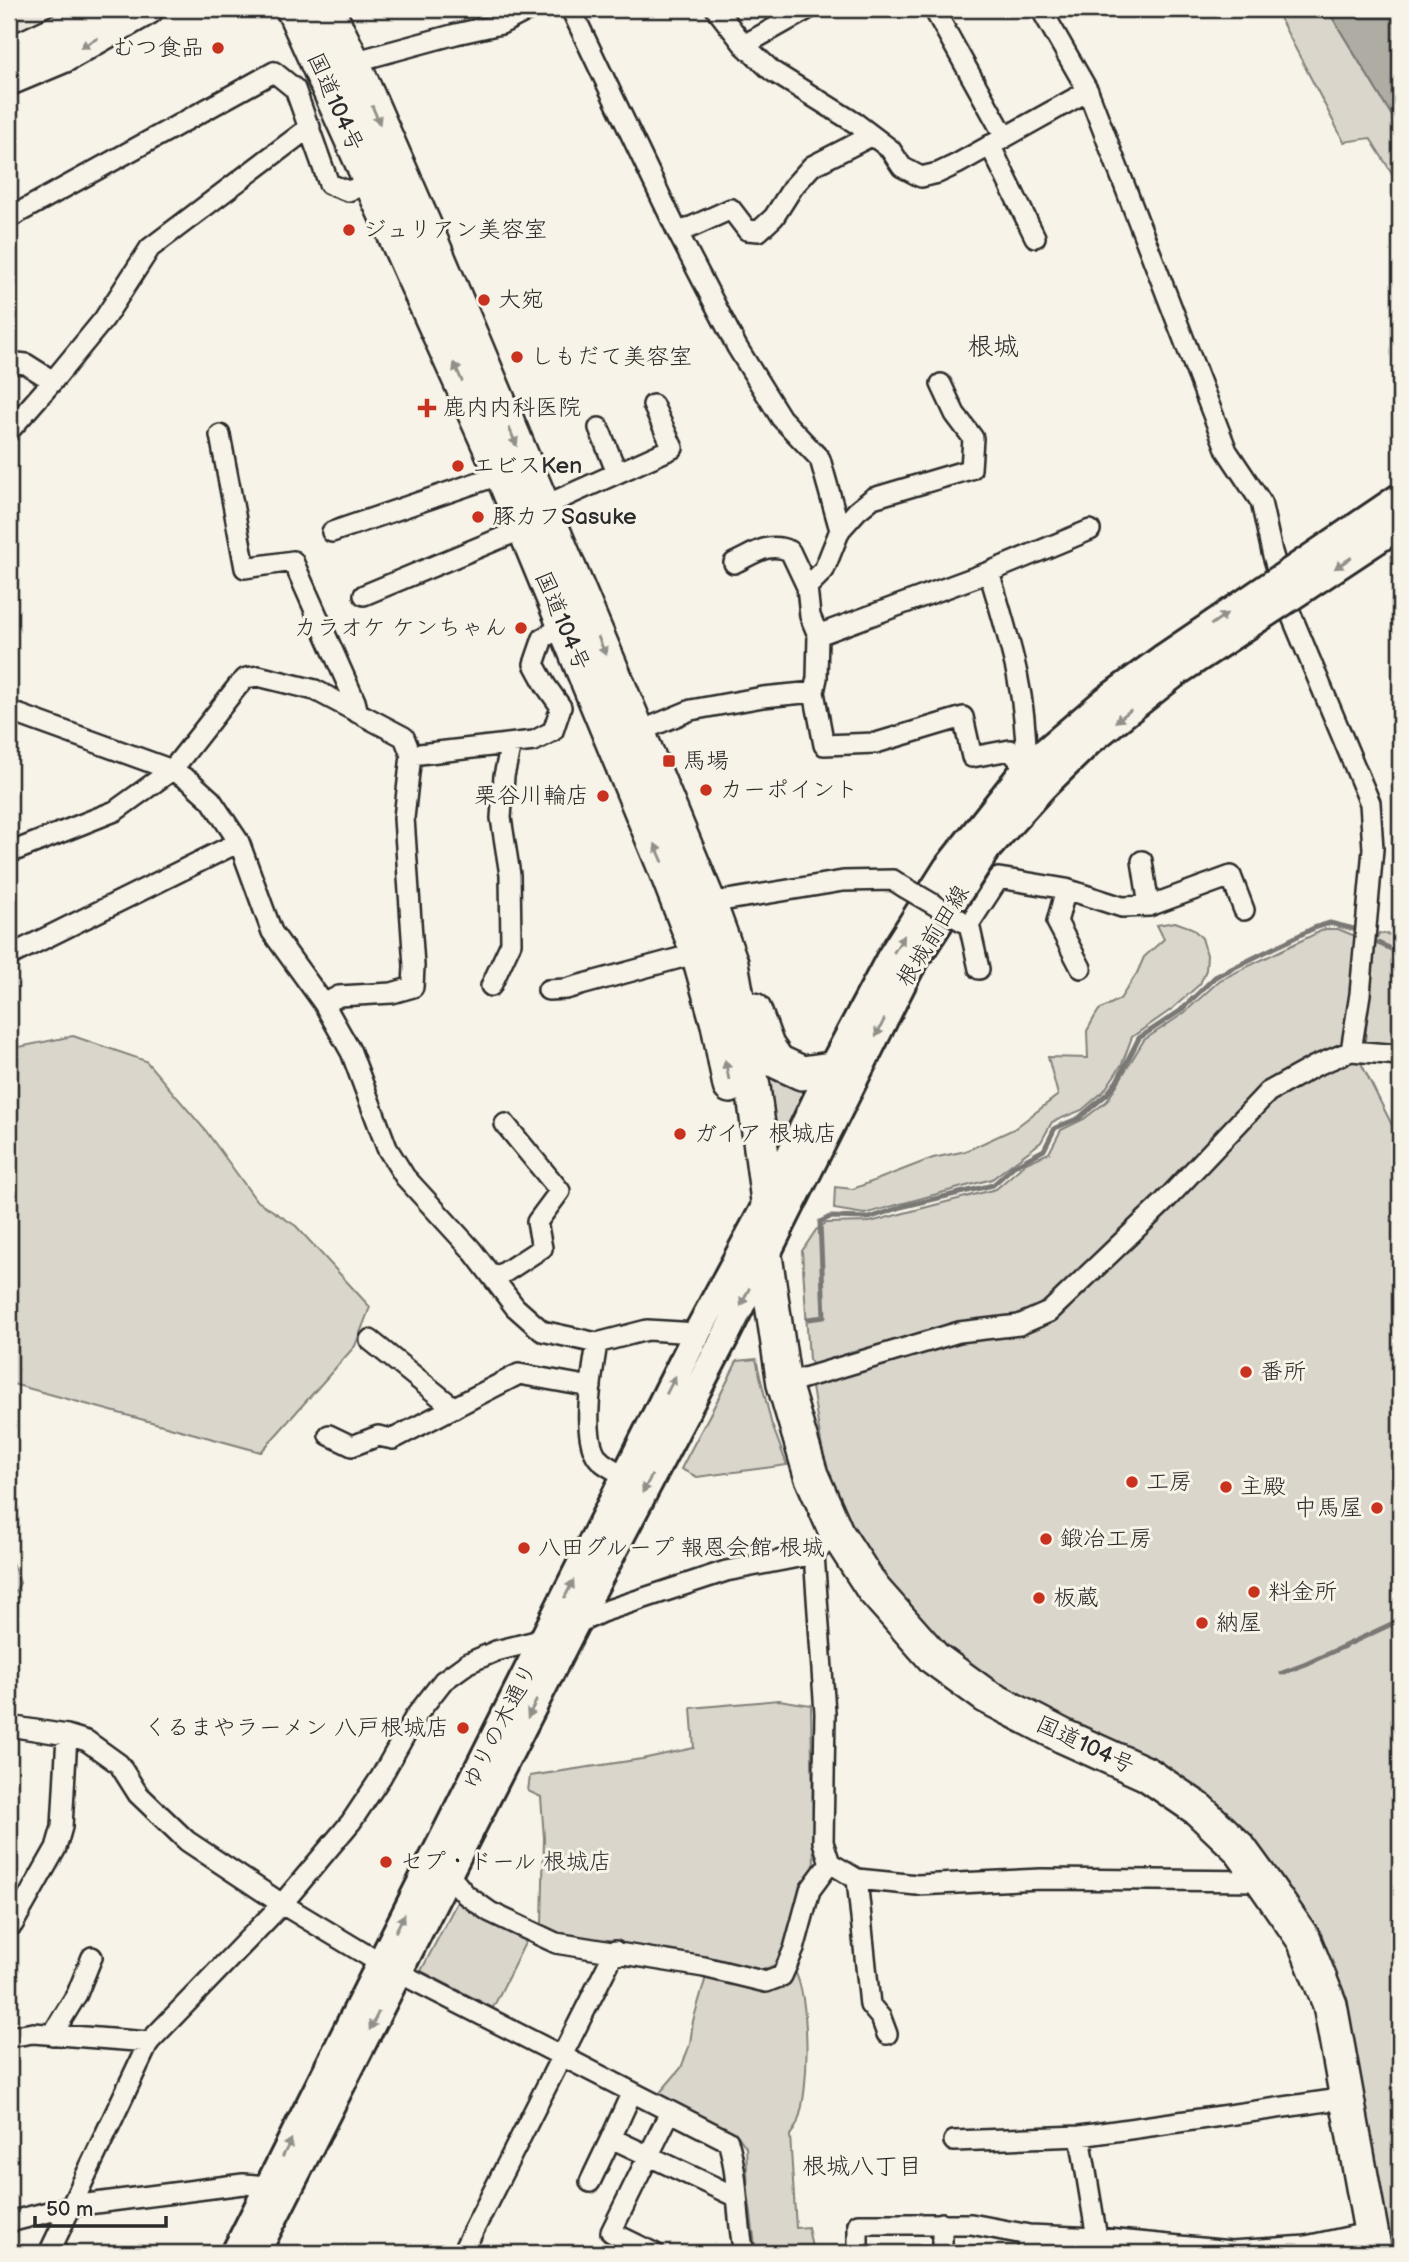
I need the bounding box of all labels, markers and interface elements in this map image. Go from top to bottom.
place label: むつ食品 [112,34,204,62]
one-way arrow [79,37,99,49]
marker: むつ食品 [210,40,226,56]
street label: 国道104号 [301,48,369,156]
one-way arrow [370,105,382,125]
place label: ジュリアン美容室 [363,216,547,244]
marker: ジュリアン美容室 [341,222,357,238]
place label: 大宛 [498,286,544,314]
marker: 大宛 [476,292,492,308]
district label: 根城 [967,332,1019,363]
place label: しもだて美容室 [531,343,692,371]
marker: しもだて美容室 [509,349,525,365]
one-way arrow [452,362,464,382]
place label: 鹿内内科医院 [443,394,581,422]
marker: 鹿内内科医院 [417,398,437,418]
one-way arrow [507,427,518,448]
place label: エビスKen [472,452,582,480]
marker: エビスKen [450,458,466,474]
place label: 豚カフSasuke [492,503,637,531]
marker: 豚カフSasuke [470,509,486,525]
one-way arrow [1334,556,1353,569]
street label: 国道104号 [529,567,595,675]
one-way arrow [1210,612,1228,626]
place label: カラオケ ケンちゃん [294,614,507,642]
marker: カラオケ ケンちゃん [513,620,529,636]
one-way arrow [597,636,608,657]
one-way arrow [1114,708,1132,723]
place label: 馬場 [683,747,729,775]
marker: 馬場 [661,753,677,769]
place label: カーポイント [720,776,858,804]
place label: 栗谷川輪店 [474,782,589,810]
marker: カーポイント [698,782,714,798]
marker: 栗谷川輪店 [595,788,611,804]
one-way arrow [653,843,664,864]
street label: 根城前田線 [891,880,975,992]
one-way arrow [892,934,905,954]
one-way arrow [875,1018,886,1038]
one-way arrow [721,1059,732,1081]
place label: ガイア 根城店 [694,1120,837,1148]
marker: ガイア 根城店 [672,1126,688,1142]
one-way arrow [740,1287,751,1307]
place label: 番所 [1260,1358,1306,1386]
marker: 番所 [1238,1364,1254,1380]
one-way arrow [665,1375,676,1395]
place label: 工房 [1146,1468,1192,1496]
place label: 主殿 [1240,1473,1286,1501]
one-way arrow [642,1474,653,1494]
marker: 工房 [1124,1474,1140,1490]
marker: 主殿 [1218,1479,1234,1495]
place label: 中馬屋 [1294,1494,1363,1522]
marker: 中馬屋 [1369,1500,1385,1516]
place label: 鍛冶工房 [1060,1525,1152,1553]
marker: 鍛冶工房 [1038,1531,1054,1547]
place label: 八田グループ 報恩会館 根城 [538,1534,825,1562]
marker: 八田グループ 報恩会館 根城 [516,1540,532,1556]
one-way arrow [562,1578,574,1598]
place label: 料金所 [1268,1578,1337,1606]
place label: 板蔵 [1053,1584,1099,1612]
marker: 料金所 [1246,1584,1262,1600]
marker: 板蔵 [1031,1590,1047,1606]
place label: 納屋 [1216,1609,1262,1637]
marker: 納屋 [1194,1615,1210,1631]
street label: ゆりの木通り [456,1658,544,1794]
one-way arrow [527,1699,538,1719]
street label: 国道104号 [1031,1710,1139,1780]
place label: くるまやラーメン 八戸根城店 [144,1714,449,1742]
marker: くるまやラーメン 八戸根城店 [455,1720,471,1736]
place label: セプ・ドール 根城店 [400,1848,612,1876]
marker: セプ・ドール 根城店 [378,1854,394,1870]
one-way arrow [395,1913,406,1933]
one-way arrow [369,2011,380,2031]
one-way arrow [282,2138,293,2158]
district label: 根城八丁目 [802,2152,922,2181]
scale bar [35,2185,166,2229]
text: 50 m [46,2197,93,2222]

